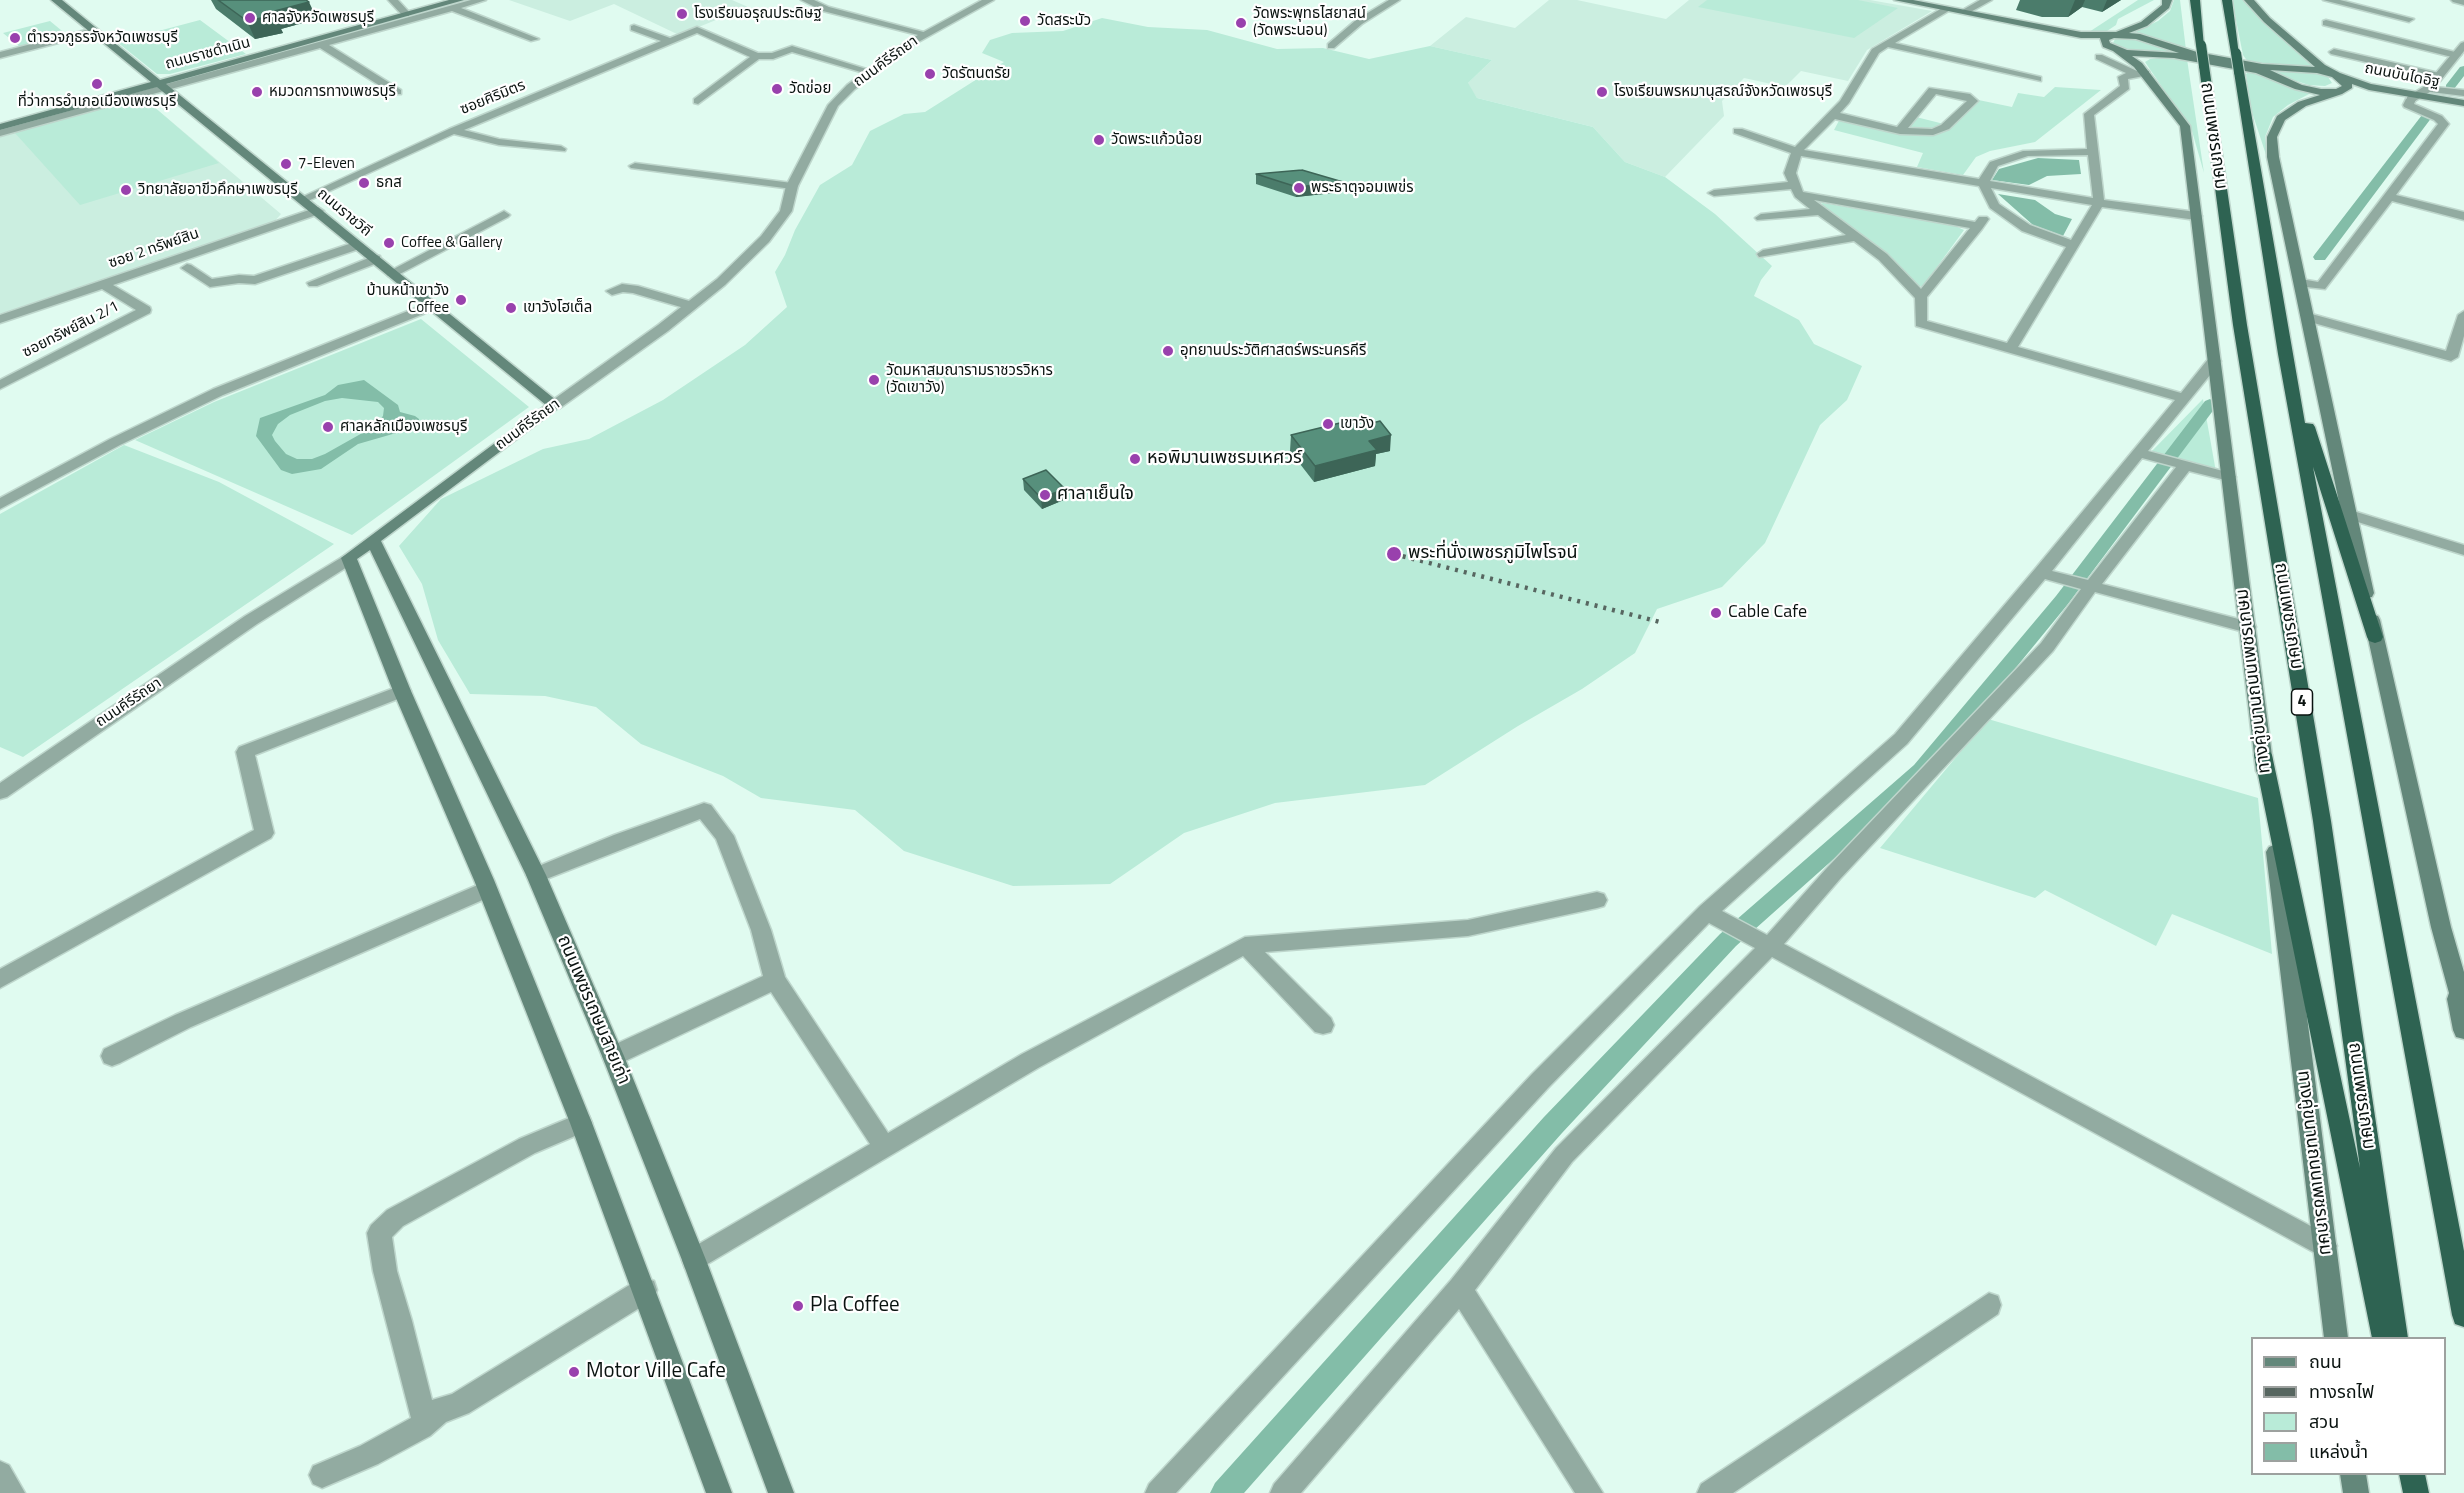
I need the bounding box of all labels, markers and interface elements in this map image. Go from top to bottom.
place label: โรงเรียนอรุณประดิษฐ [694,5,822,23]
place label: วัดพระพุทธไสยาสน์ (วัดพระนอน) [1253,5,1366,40]
marker: โรงเรียนอรุณประดิษฐ [675,7,689,21]
place label: ศาลจังหวัดเพชรบุรี [262,9,374,27]
marker: ศาลจังหวัดเพชรบุรี [243,11,257,25]
place label: วัดสระบัว [1037,12,1091,30]
marker: วัดสระบัว [1018,14,1032,28]
marker: วัดพระพุทธไสยาสน์ (วัดพระนอน) [1234,16,1248,30]
place label: ตำรวจภูธรจังหวัดเพชรบุรี [27,29,178,47]
marker: ตำรวจภูธรจังหวัดเพชรบุรี [8,31,22,45]
street label: ถนนคีรีรัถยา [850,33,922,91]
street label: ถนนราชดำเนิน [164,34,252,74]
street label: ถนนบันไดอิฐ [2363,60,2441,92]
place label: วัดรัตนตรัย [942,65,1010,83]
marker: วัดรัตนตรัย [923,67,937,81]
marker: ที่ว่าการอำเภอเมืองเพชรบุรี [90,77,104,91]
street label: ซอยศิริมิตร [458,77,528,119]
place label: วัดข่อย [789,80,831,98]
street label: ถนนเพชรเกษม [2195,81,2231,191]
marker: วัดข่อย [770,82,784,96]
place label: หมวดการทางเพชรบุรี [269,83,396,101]
place label: โรงเรียนพรหมานุสรณ์จังหวัดเพชรบุรี [1614,83,1832,101]
marker: หมวดการทางเพชรบุรี [250,85,264,99]
marker: โรงเรียนพรหมานุสรณ์จังหวัดเพชรบุรี [1595,85,1609,99]
place label: ที่ว่าการอำเภอเมืองเพชรบุรี [18,93,176,111]
place label: วัดพระแก้วน้อย [1111,131,1202,149]
marker: วัดพระแก้วน้อย [1092,133,1106,147]
place label: 7-Eleven [298,155,355,173]
marker: 7-Eleven [279,157,293,171]
place label: ธกส [376,174,402,192]
marker: ธกส [357,176,371,190]
place label: พระธาตุจอมเพข่ร [1311,179,1413,197]
place label: วิทยาลัยอาขีวคึกษาเพขรบุรี [138,181,298,199]
marker: พระธาตุจอมเพข่ร [1292,181,1306,195]
marker: วิทยาลัยอาขีวคึกษาเพขรบุรี [119,183,133,197]
street label: ถนนราชวิถี [313,185,375,241]
street label: ซอย 2 ทรัพย์สิน [106,225,202,273]
place label: Coffee & Gallery [401,234,502,252]
marker: Coffee & Gallery [382,236,396,250]
place label: บ้านหน้าเขาวัง Coffee [367,282,449,317]
marker: บ้านหน้าเขาวัง Coffee [454,293,468,307]
street label: ซอยทรัพย์สิน 2/1 [20,298,122,362]
place label: เขาวังโฮเต็ล [523,299,592,317]
marker: เขาวังโฮเต็ล [504,301,518,315]
place label: อุทยานประวัติศาสตร์พระนครคีรี [1180,342,1366,360]
marker: อุทยานประวัติศาสตร์พระนครคีรี [1161,344,1175,358]
place label: วัดมหาสมณารามราชวรวิหาร (วัดเขาวัง) [886,362,1053,397]
marker: วัดมหาสมณารามราชวรวิหาร (วัดเขาวัง) [867,373,881,387]
street label: ถนนคีรีรัถยา [492,396,564,454]
place label: เขาวัง [1340,415,1374,433]
marker: เขาวัง [1321,417,1335,431]
place label: ศาลหลักเมืองเพชรบุรี [340,418,467,436]
marker: ศาลหลักเมืองเพชรบุรี [321,420,335,434]
place label: หอพิมานเพชรมเหศวร์ [1147,448,1302,470]
marker: หอพิมานเพชรมเหศวร์ [1128,452,1142,466]
place label: ศาลาเย็นใจ [1057,484,1134,506]
marker: ศาลาเย็นใจ [1038,488,1052,502]
place label: พระที่นั่งเพชรภูมิไพโรจน์ [1408,543,1578,565]
marker: พระที่นั่งเพชรภูมิไพโรจน์ [1385,545,1403,563]
street label: ถนนเพชรเกษม [2269,561,2307,671]
street label: ทางคู่ขนานถนนเพชรเกษม [2232,587,2276,775]
place label: Cable Cafe [1728,602,1807,624]
marker: Cable Cafe [1709,606,1723,620]
street label: ถนนคีรีรัถยา [93,674,165,732]
road number: 4 [2292,689,2312,715]
street label: ถนนเพชรเกษมสายเก่า [552,932,634,1088]
street label: ถนนเพชรเกษม [2343,1041,2379,1151]
street label: ทางคู่ขนานถนนเพชรเกษม [2292,1069,2336,1257]
place label: Pla Coffee [810,1293,900,1319]
marker: Pla Coffee [791,1299,805,1313]
legend [2251,1337,2446,1475]
text: ถนน [2309,1348,2342,1375]
place label: Motor Ville Cafe [586,1359,726,1385]
marker: Motor Ville Cafe [567,1365,581,1379]
text: ทางรถไฟ [2309,1378,2374,1405]
text: สวน [2309,1408,2339,1435]
text: แหล่งน้ำ [2309,1438,2368,1465]

